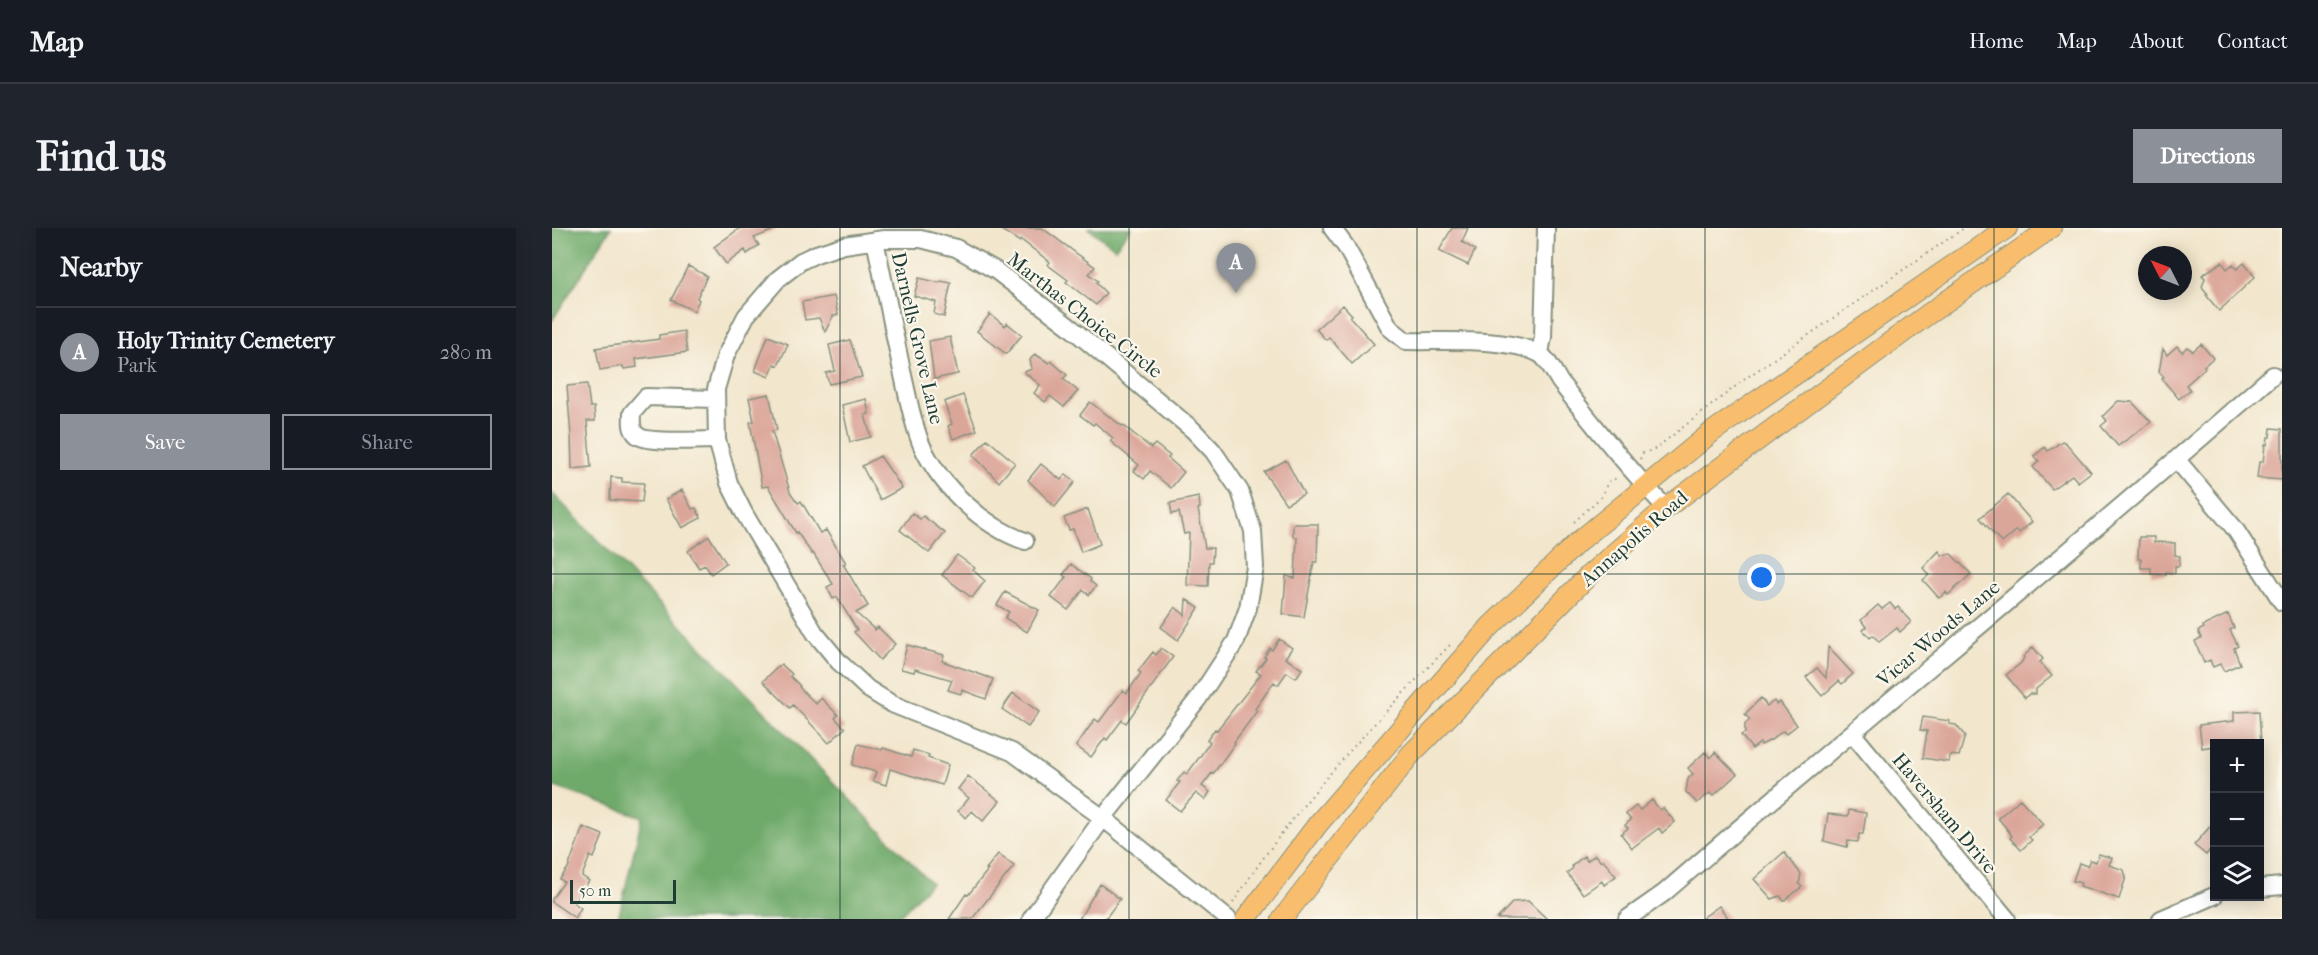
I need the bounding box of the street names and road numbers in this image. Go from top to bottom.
street label: Marthas Choice Circle [1003,248,1167,383]
street label: Darnells Grove Lane [887,250,949,427]
street label: Annapolis Road [1575,485,1693,592]
street label: Vicar Woods Lane [1871,575,2005,692]
street label: Haversham Drive [1888,748,2002,878]

